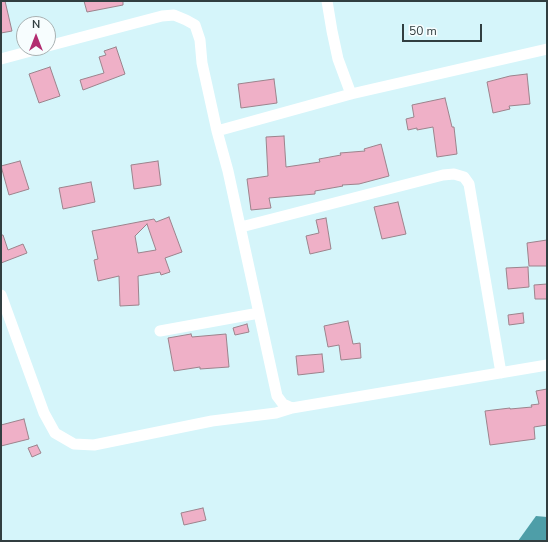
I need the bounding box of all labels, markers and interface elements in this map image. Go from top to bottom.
north arrow [16,16,56,56]
scale bar [404,16,484,42]
text: N [32,17,40,32]
text: 50 m [409,23,437,39]

